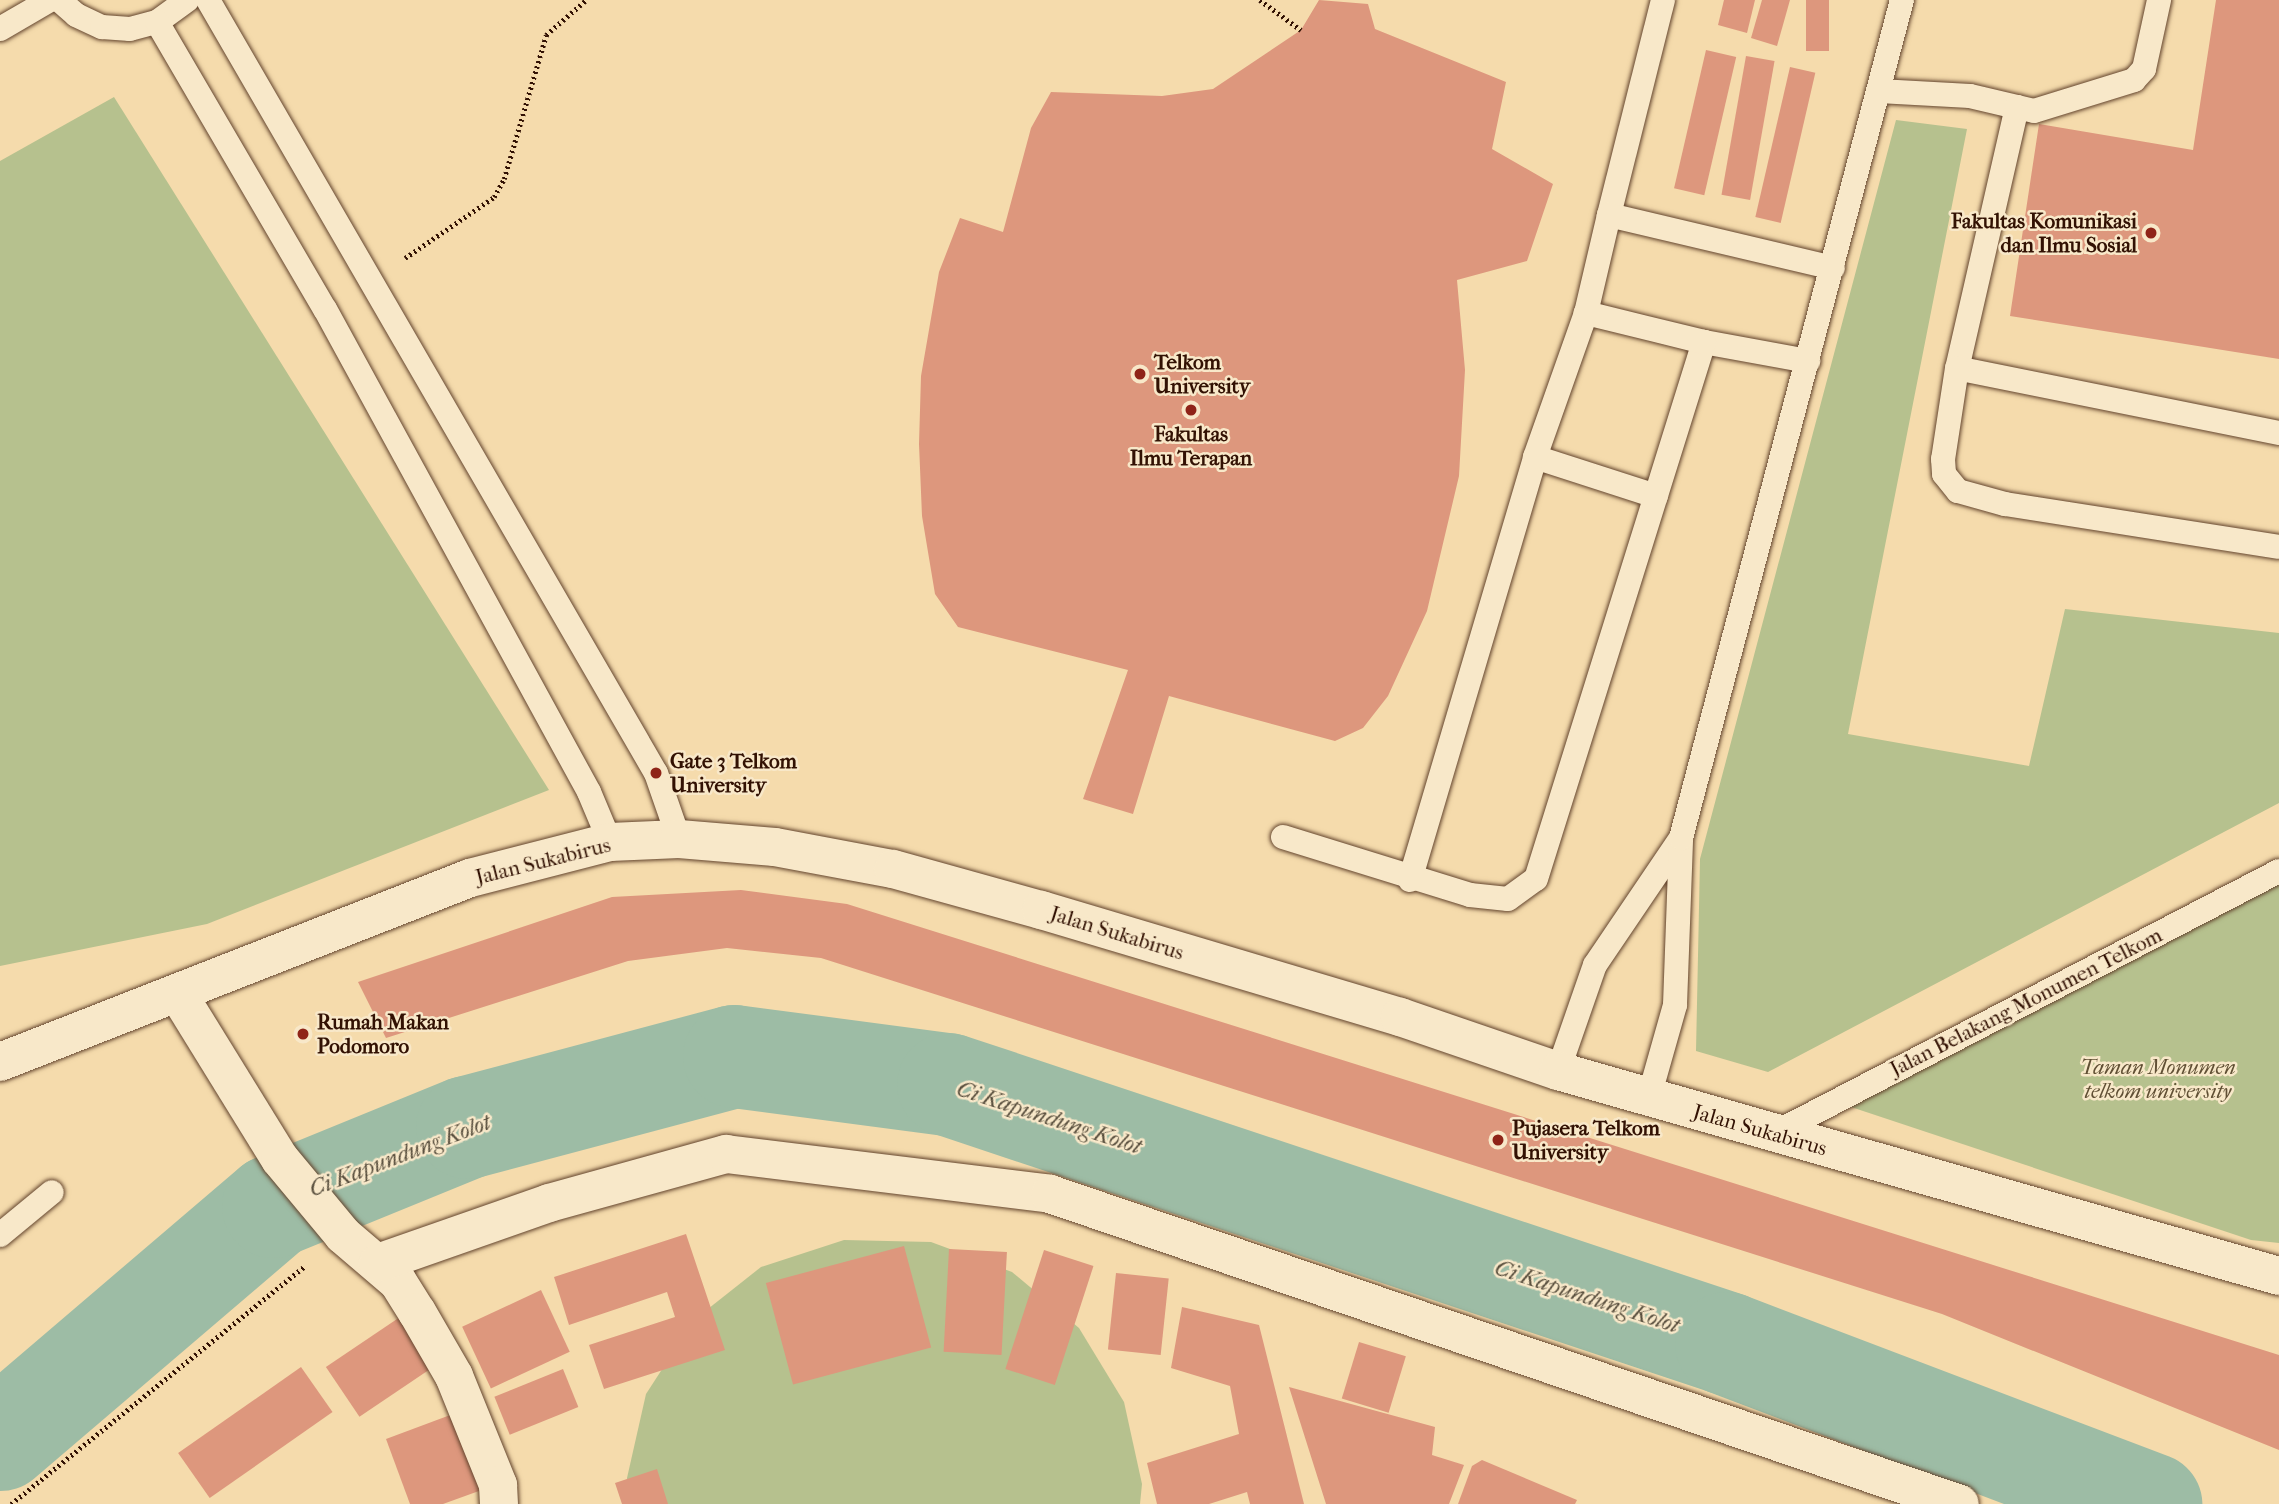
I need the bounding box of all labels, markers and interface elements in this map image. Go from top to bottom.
place label: Fakultas Komunikasi dan Ilmu Sosial [1951,208,2137,258]
marker: Fakultas Komunikasi dan Ilmu Sosial [2143,225,2159,241]
place label: Telkom University [1154,349,1250,399]
marker: Telkom University [1132,366,1148,382]
marker: Fakultas Ilmu Terapan [1183,402,1199,418]
place label: Fakultas Ilmu Terapan [1130,421,1252,471]
place label: Gate 3 Telkom University [670,748,797,798]
marker: Gate 3 Telkom University [648,765,664,781]
street label: Jalan Sukabirus [473,832,613,890]
street label: Jalan Sukabirus [1047,901,1187,965]
street label: Jalan Belakang Monumen Telkom [1886,922,2166,1082]
place label: Rumah Makan Podomoro [317,1009,449,1059]
marker: Rumah Makan Podomoro [295,1026,311,1042]
park label: Taman Monumen telkom university [2080,1054,2236,1104]
water label: Ci Kapundung Kolot [953,1075,1145,1161]
street label: Jalan Sukabirus [1690,1099,1830,1161]
water label: Ci Kapundung Kolot [305,1109,495,1203]
place label: Pujasera Telkom University [1512,1115,1660,1165]
marker: Pujasera Telkom University [1490,1132,1506,1148]
water label: Ci Kapundung Kolot [1491,1254,1683,1340]

